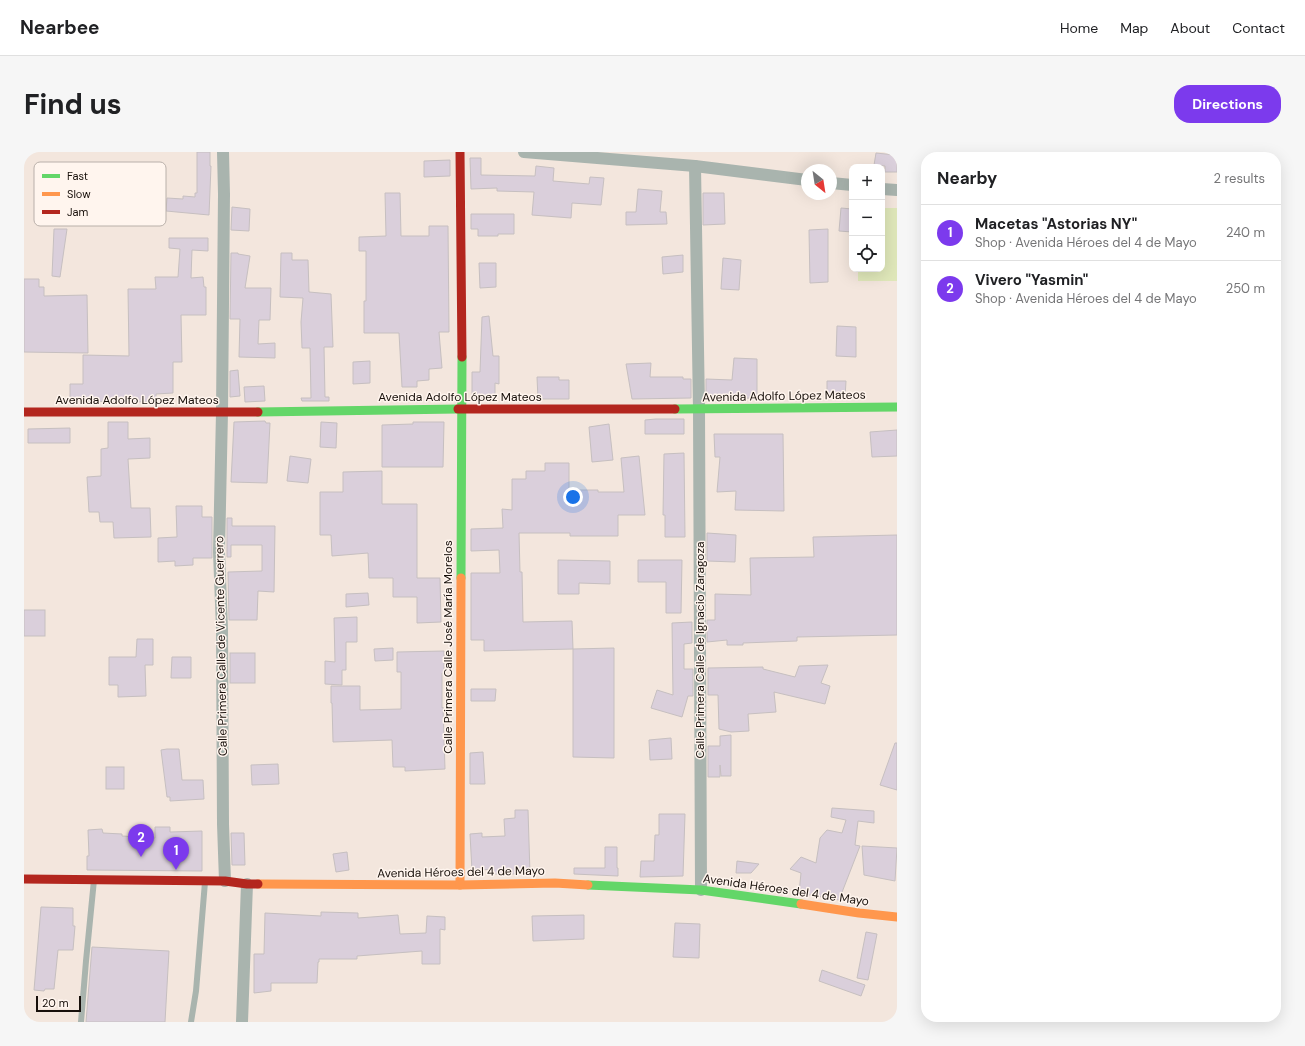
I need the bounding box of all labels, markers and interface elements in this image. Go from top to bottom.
text: Nearbee [20,15,100,40]
text: Home [1060,19,1098,37]
text: Map [1120,19,1148,37]
text: About [1170,19,1210,37]
text: Contact [1232,19,1285,37]
button: Directions [1174,85,1281,123]
text: Find us [24,86,122,123]
legend [34,162,166,226]
north arrow [801,164,837,200]
map controls [849,164,885,272]
button: + [849,164,885,200]
text: Nearby [937,167,997,189]
text: Fast [67,169,88,183]
text: 2 results [1214,170,1265,187]
text: Slow [67,187,91,201]
button: − [849,200,885,236]
text: Jam [67,205,88,219]
text: Macetas "Astorias NY" [975,214,1137,234]
text: 1 [948,224,952,241]
text: 240 m [1226,224,1265,241]
text: Shop · Avenida Héroes del 4 de Mayo [975,234,1197,251]
button: locate [849,236,885,272]
text: Vivero "Yasmin" [975,270,1088,290]
text: 2 [946,280,954,297]
text: 250 m [1226,280,1265,297]
text: Shop · Avenida Héroes del 4 de Mayo [975,290,1197,307]
street label: Avenida Adolfo López Mateos [702,387,866,405]
street label: Avenida Adolfo López Mateos [378,389,542,405]
street label: Avenida Adolfo López Mateos [55,392,219,408]
your location [563,487,583,507]
street label: Calle Primera Calle de Vicente Guerrero [211,536,231,756]
street label: Calle Primera Calle José María Morelos [440,540,456,754]
street label: Calle Primera Calle de Ignacio Zaragoza [692,541,708,759]
pin: 2 [128,824,154,857]
pin: 1 [163,837,189,870]
street label: Avenida Héroes del 4 de Mayo [377,863,545,881]
street label: Avenida Héroes del 4 de Mayo [702,870,870,910]
scale bar [36,994,81,1013]
text: 20 m [42,996,68,1010]

